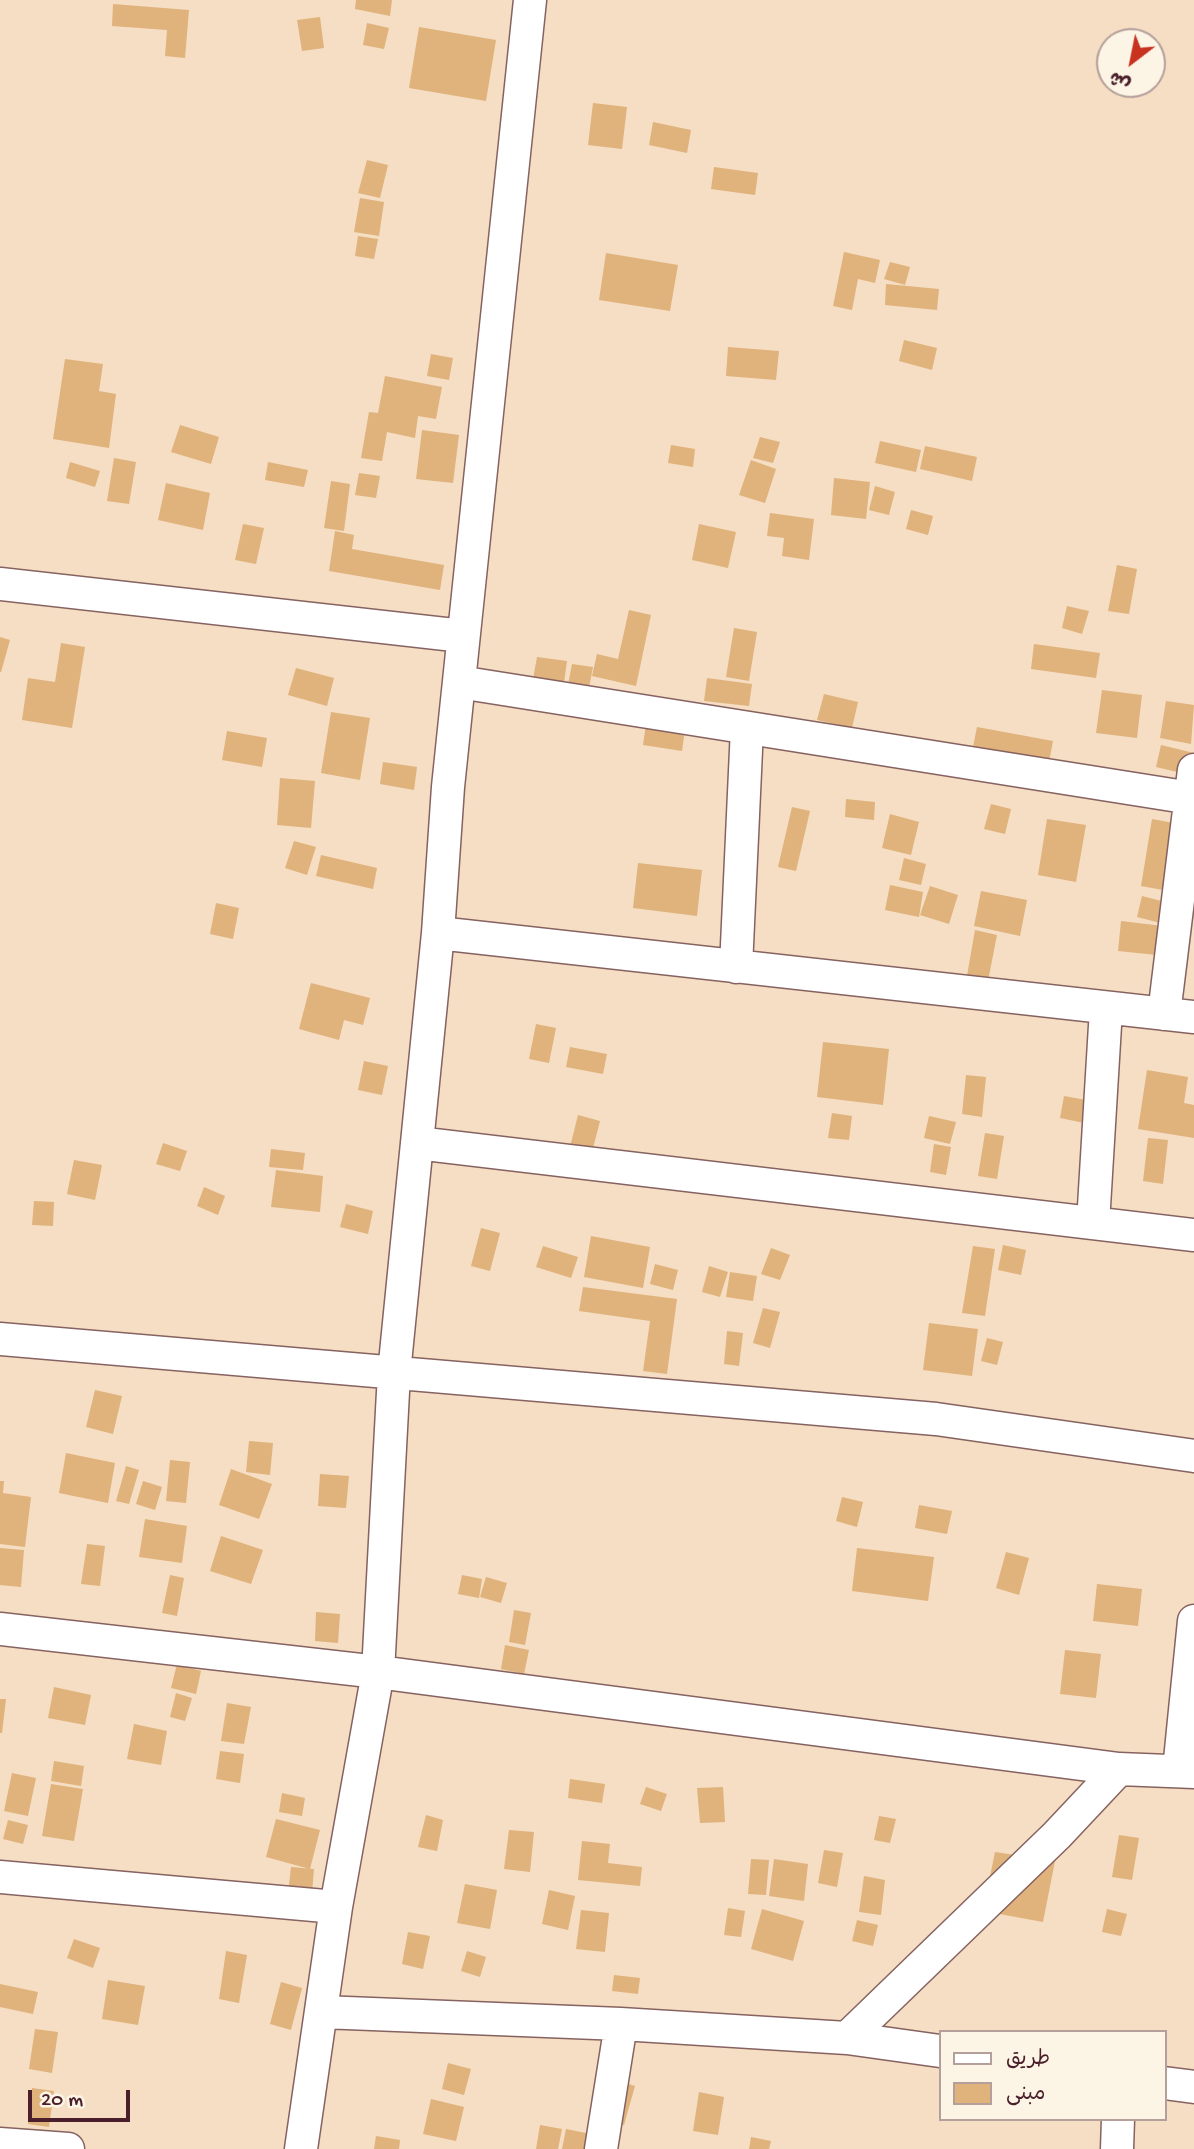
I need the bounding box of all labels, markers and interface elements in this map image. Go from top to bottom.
north arrow [1096,28,1166,98]
text: ش [1106,64,1136,95]
legend [939,2030,1166,2121]
text: طريق [1006,2048,1050,2073]
scale bar [32,2076,133,2120]
text: مبنى [1006,2083,1045,2108]
text: 20 m [41,2089,83,2114]

